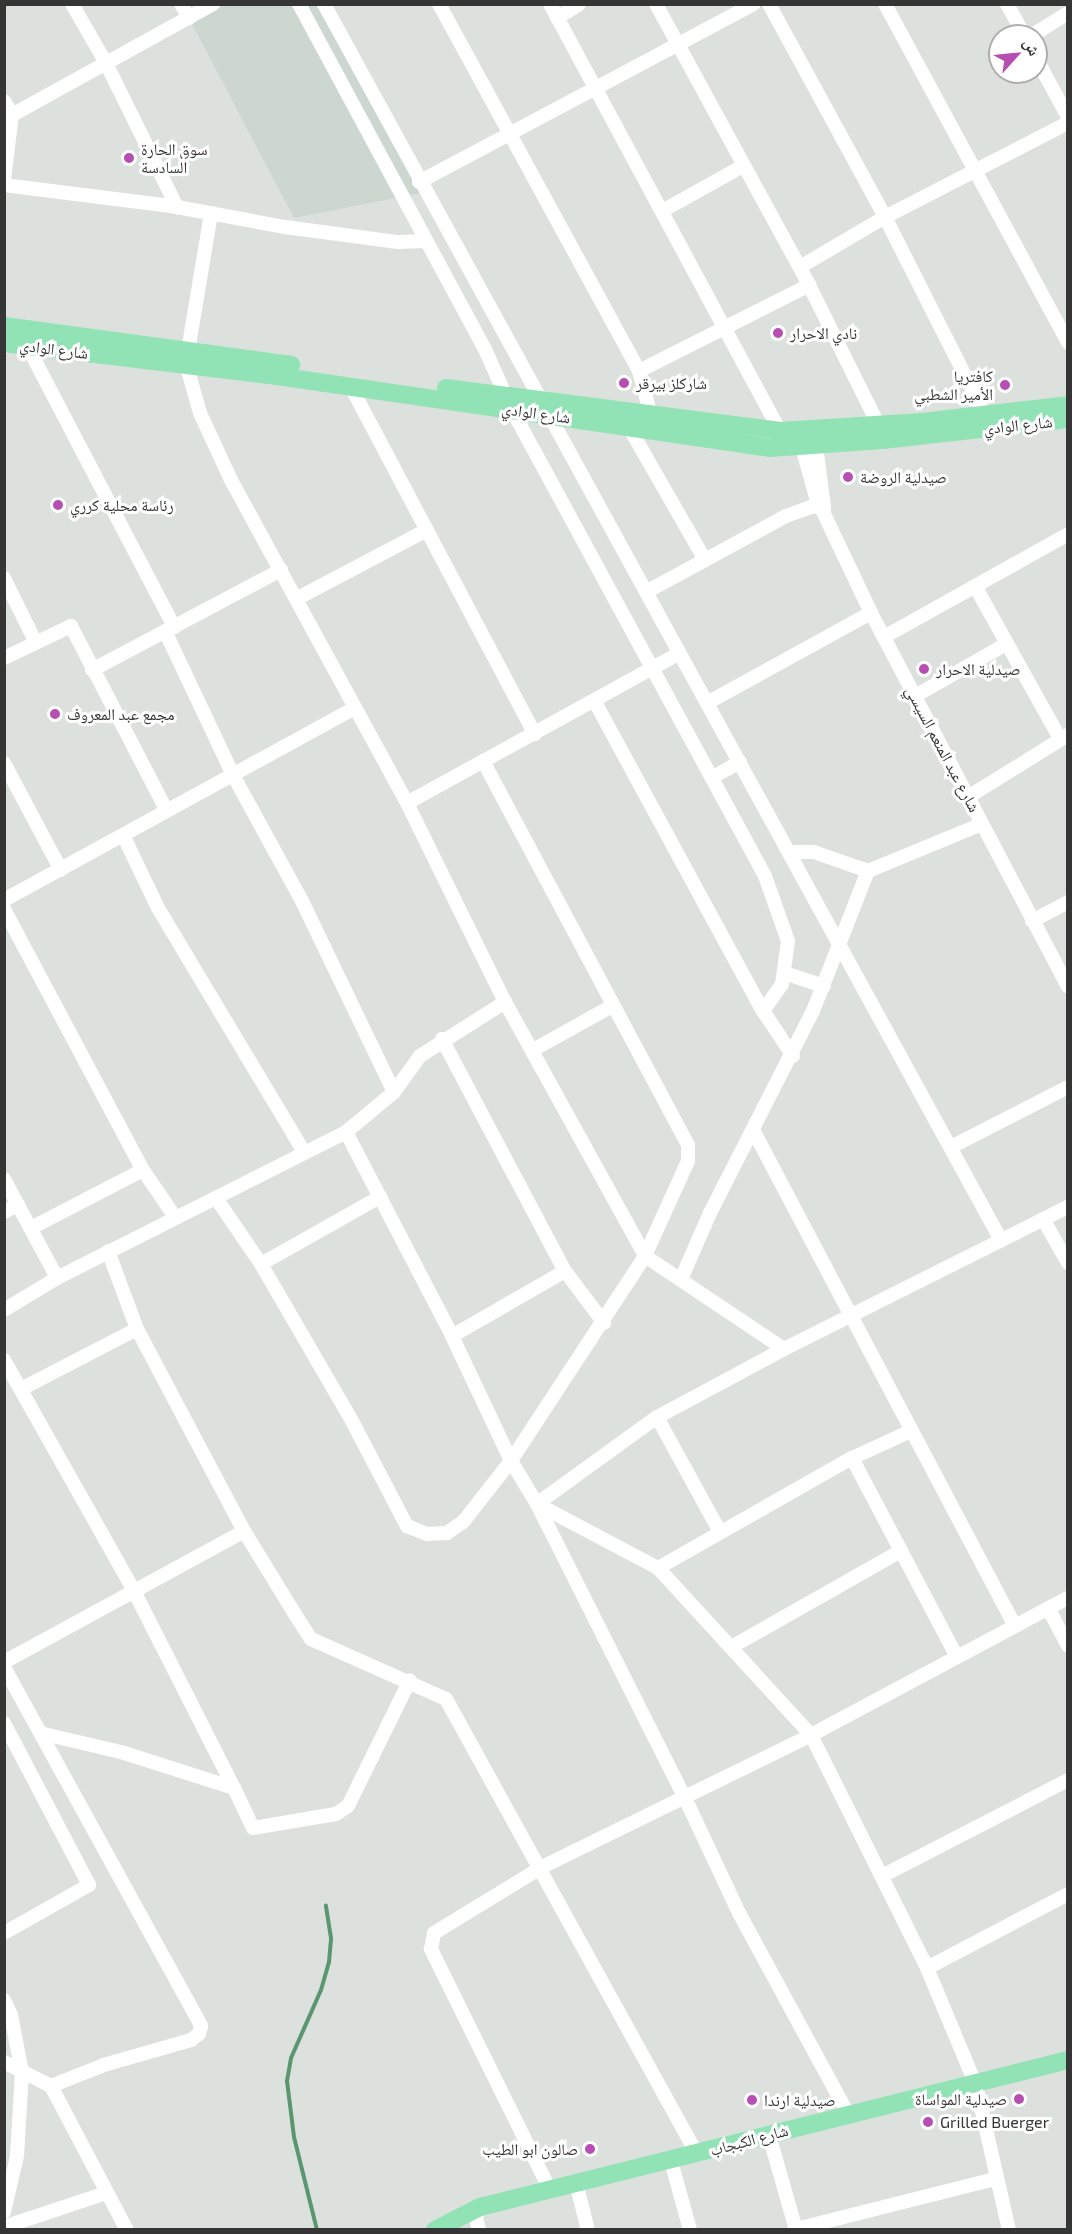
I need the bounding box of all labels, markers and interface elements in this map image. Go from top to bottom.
north arrow [988,24,1048,84]
text: ش [1020,35,1045,58]
place label: سوق الحارة السادسة [141,139,208,177]
marker: سوق الحارة السادسة [122,151,136,165]
place label: نادي الاحرار [790,323,857,343]
marker: نادي الاحرار [771,326,785,340]
street label: شارع الوادي [19,335,89,363]
place label: كافتريا الأمير الشطبي [914,366,993,404]
place label: شاركلز بيرقر [636,373,707,393]
marker: شاركلز بيرقر [617,376,631,390]
marker: كافتريا الأمير الشطبي [998,378,1012,392]
street label: شارع الوادي [501,399,571,427]
street label: شارع الوادي [983,412,1053,438]
place label: صيدلية الروضة [860,467,947,487]
marker: صيدلية الروضة [841,470,855,484]
place label: رئاسة محلية كرري [70,495,174,515]
marker: رئاسة محلية كرري [51,498,65,512]
place label: صيدلية الاحرار [936,659,1021,679]
marker: صيدلية الاحرار [917,662,931,676]
street label: شارع عبد المنعم السيسي [902,683,984,815]
place label: مجمع عبد المعروف [67,704,175,724]
marker: مجمع عبد المعروف [48,707,62,721]
place label: صيدلية المواساة [915,2089,1007,2109]
place label: صيدلية ارندا [764,2090,836,2110]
marker: صيدلية المواساة [1012,2092,1026,2106]
marker: صيدلية ارندا [745,2093,759,2107]
place label: Grilled Buerger [940,2112,1049,2132]
marker: Grilled Buerger [921,2115,935,2129]
street label: شارع الكبجاب [708,2120,790,2160]
place label: صالون ابو الطيب [482,2139,578,2159]
marker: صالون ابو الطيب [583,2142,597,2156]

